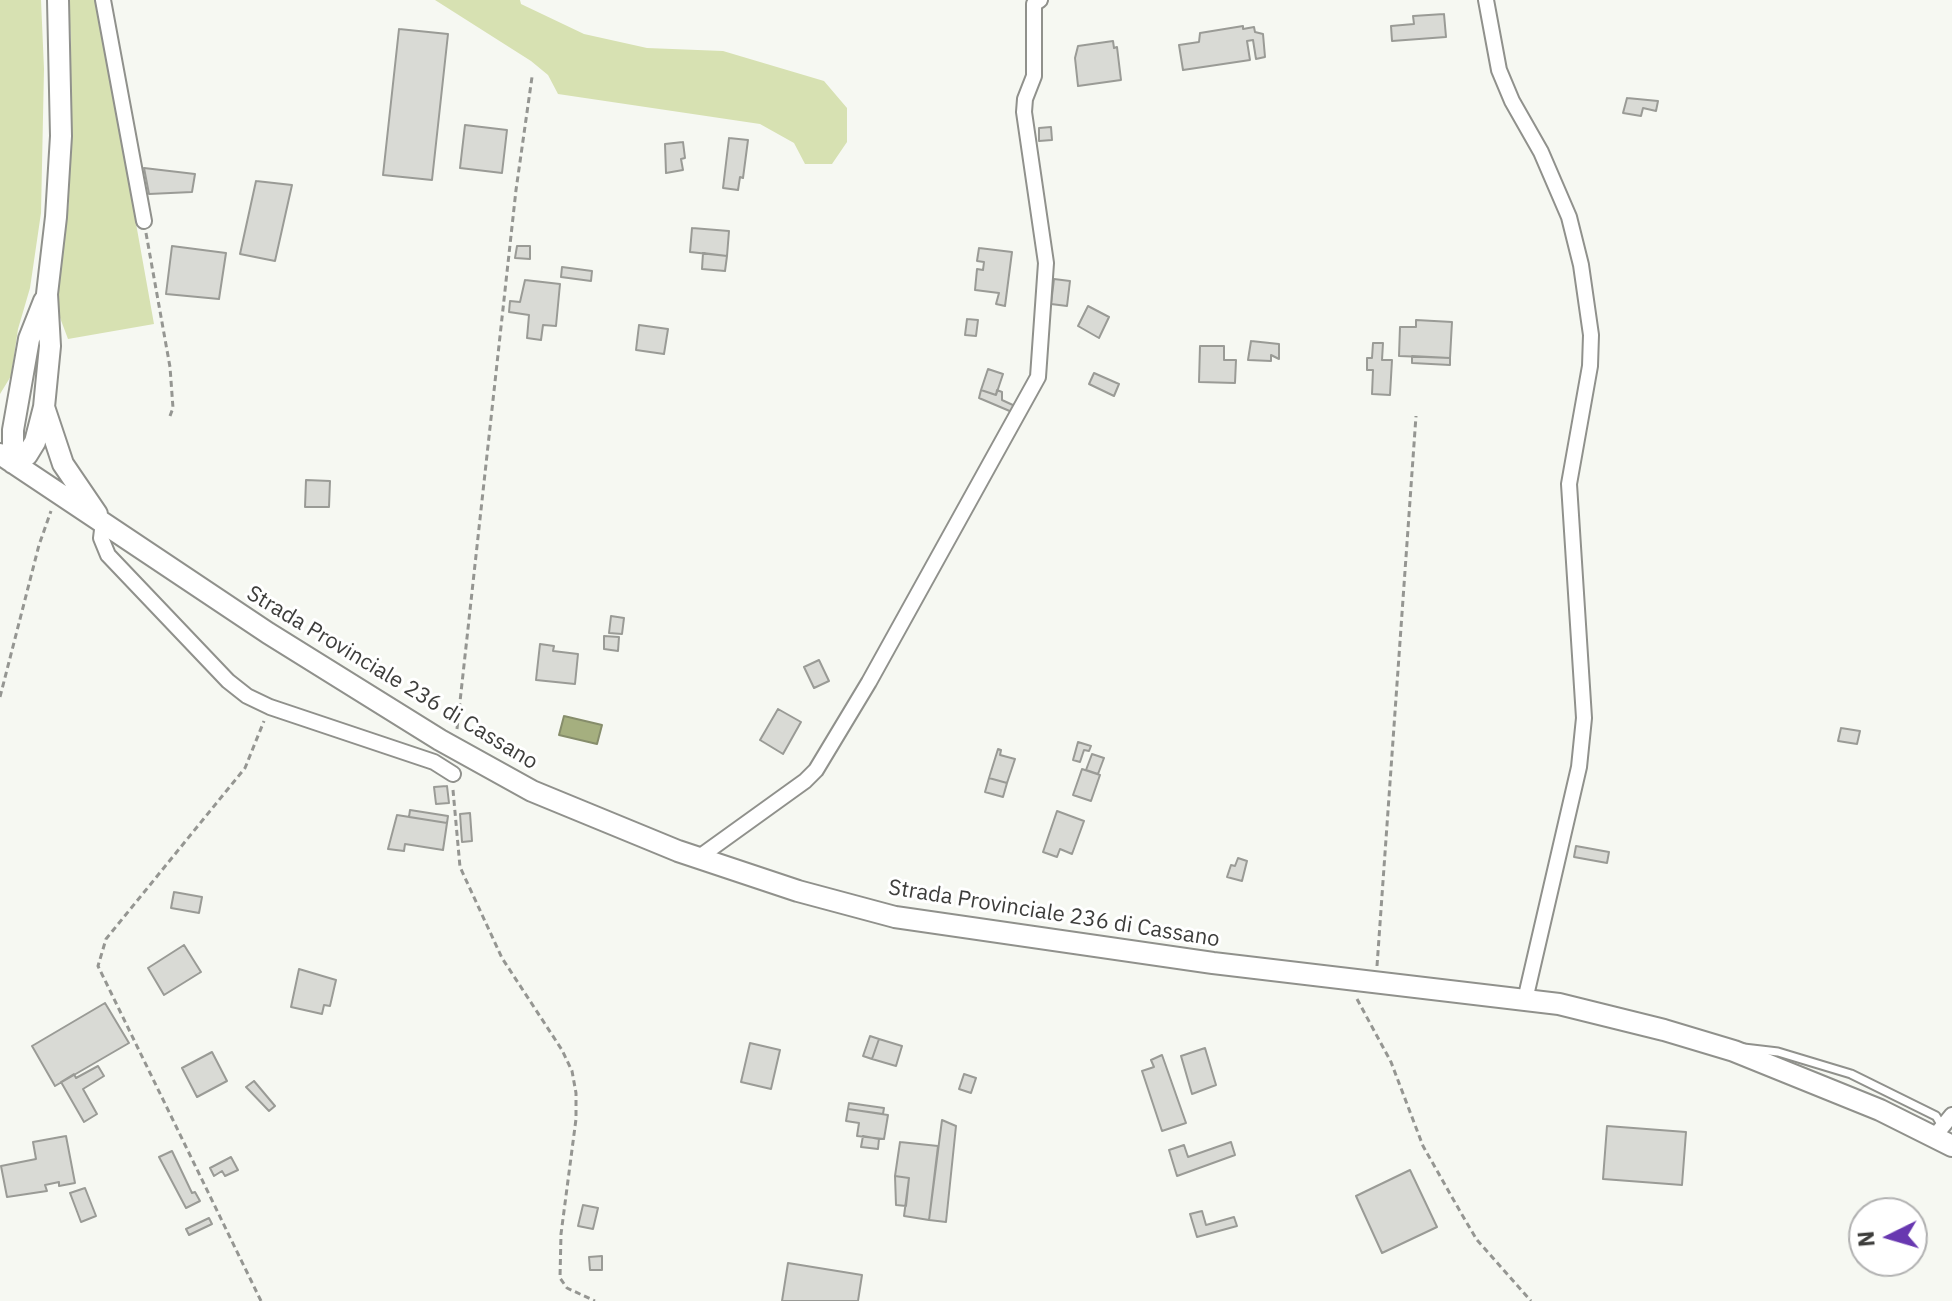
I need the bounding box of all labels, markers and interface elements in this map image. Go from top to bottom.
street label: Strada Provinciale 236 di Cassano [242,580,542,776]
street label: Strada Provinciale 236 di Cassano [886,875,1222,953]
north arrow [1848,1197,1928,1277]
text: N [1850,1230,1881,1248]

